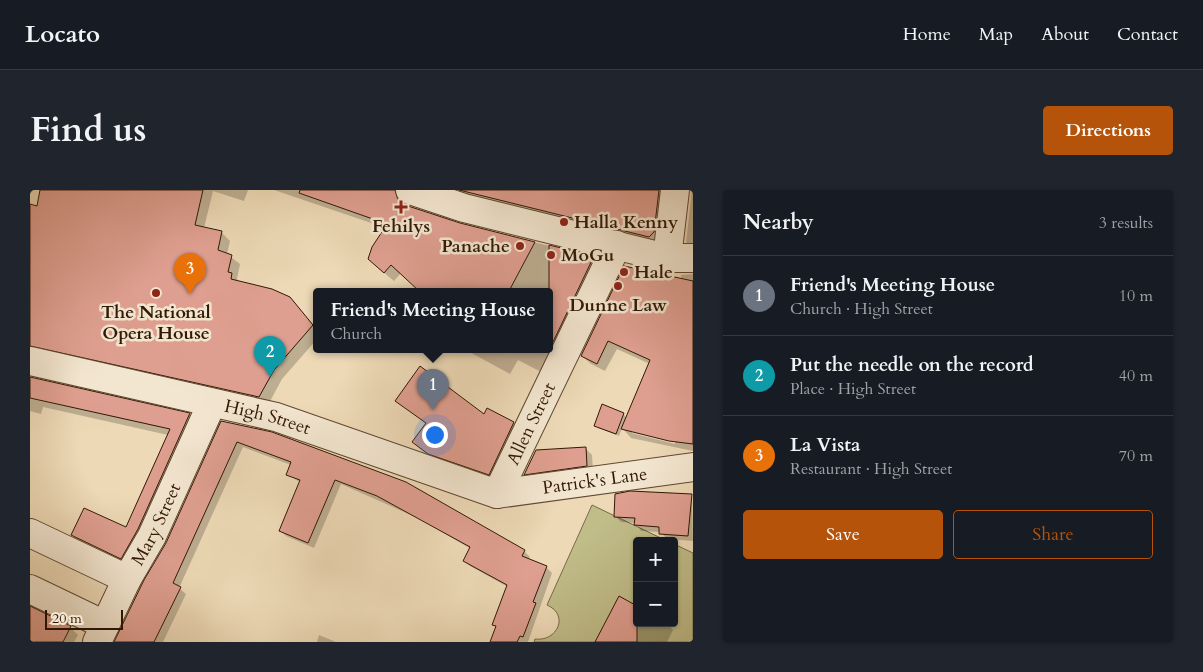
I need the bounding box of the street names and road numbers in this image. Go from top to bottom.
street label: Allen Street [500,378,561,469]
street label: High Street [222,393,314,441]
street label: Patrick's Lane [541,461,649,500]
street label: Mary Street [125,479,187,570]

